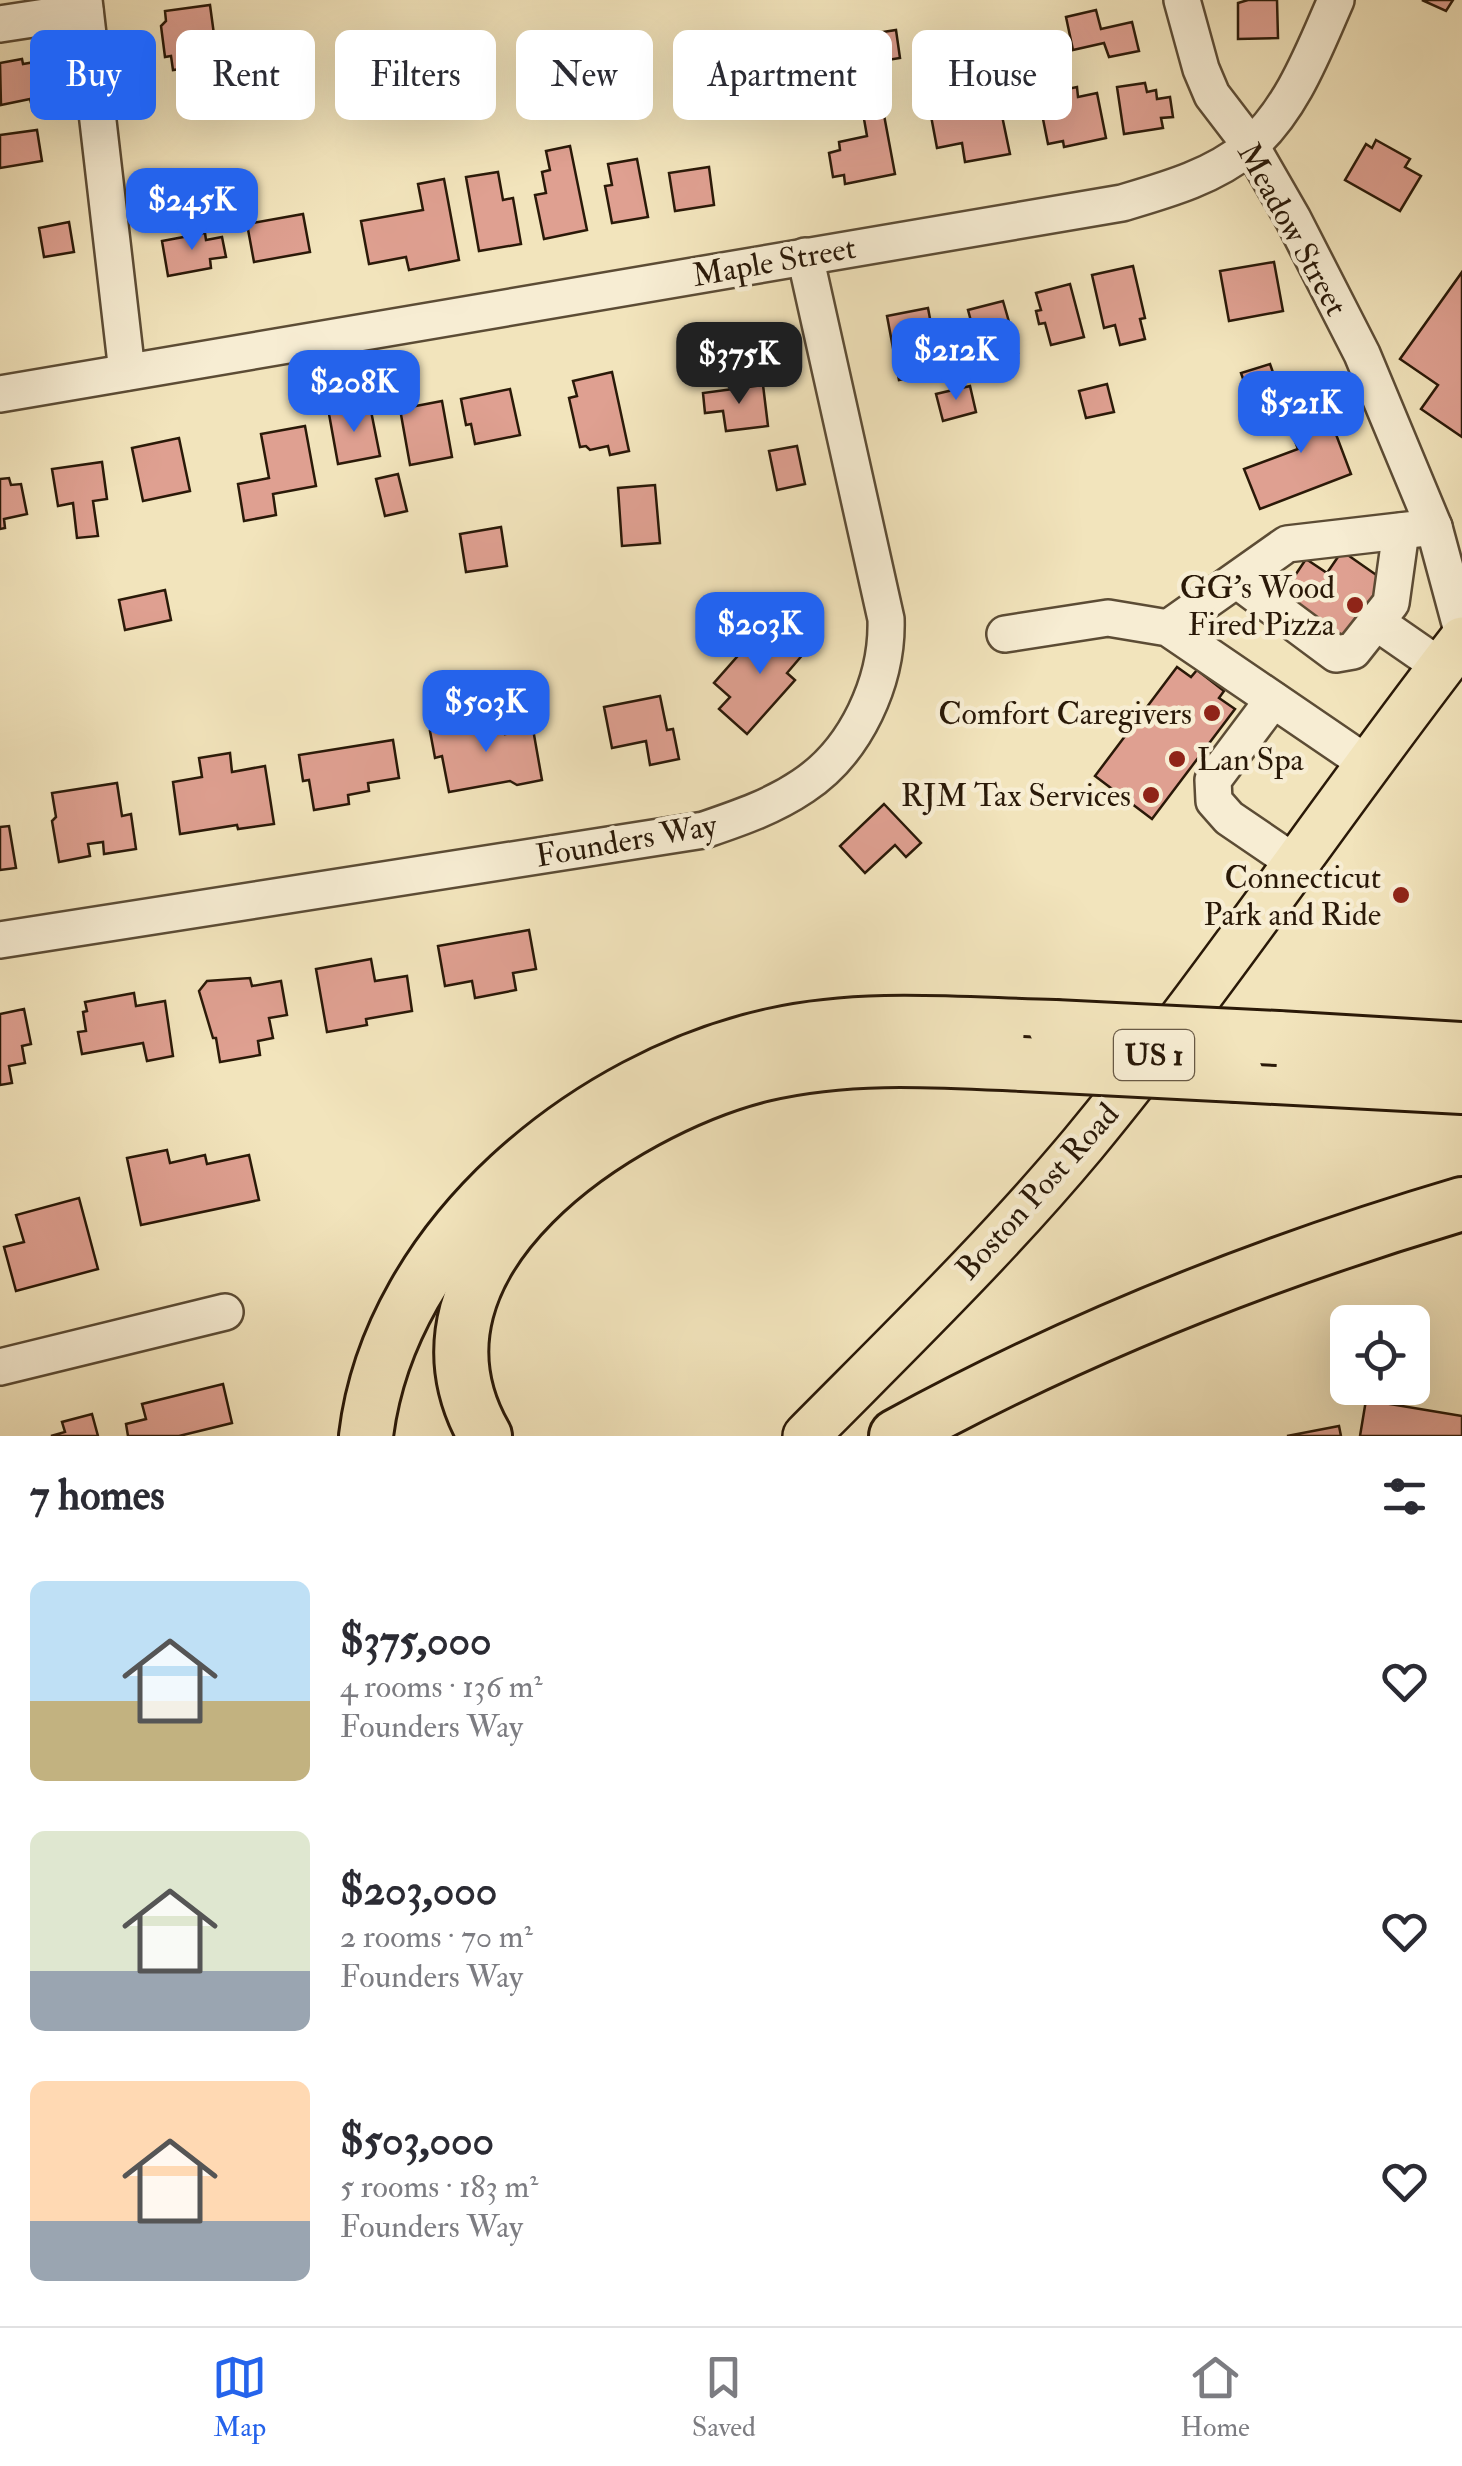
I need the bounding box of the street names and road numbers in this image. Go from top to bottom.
street label: Meadow Street [1228,136,1356,323]
street label: Maple Street [689,228,859,296]
street label: Founders Way [533,805,721,877]
road number: US 1 [1114,1030,1194,1080]
street label: Boston Post Road [948,1095,1128,1288]

